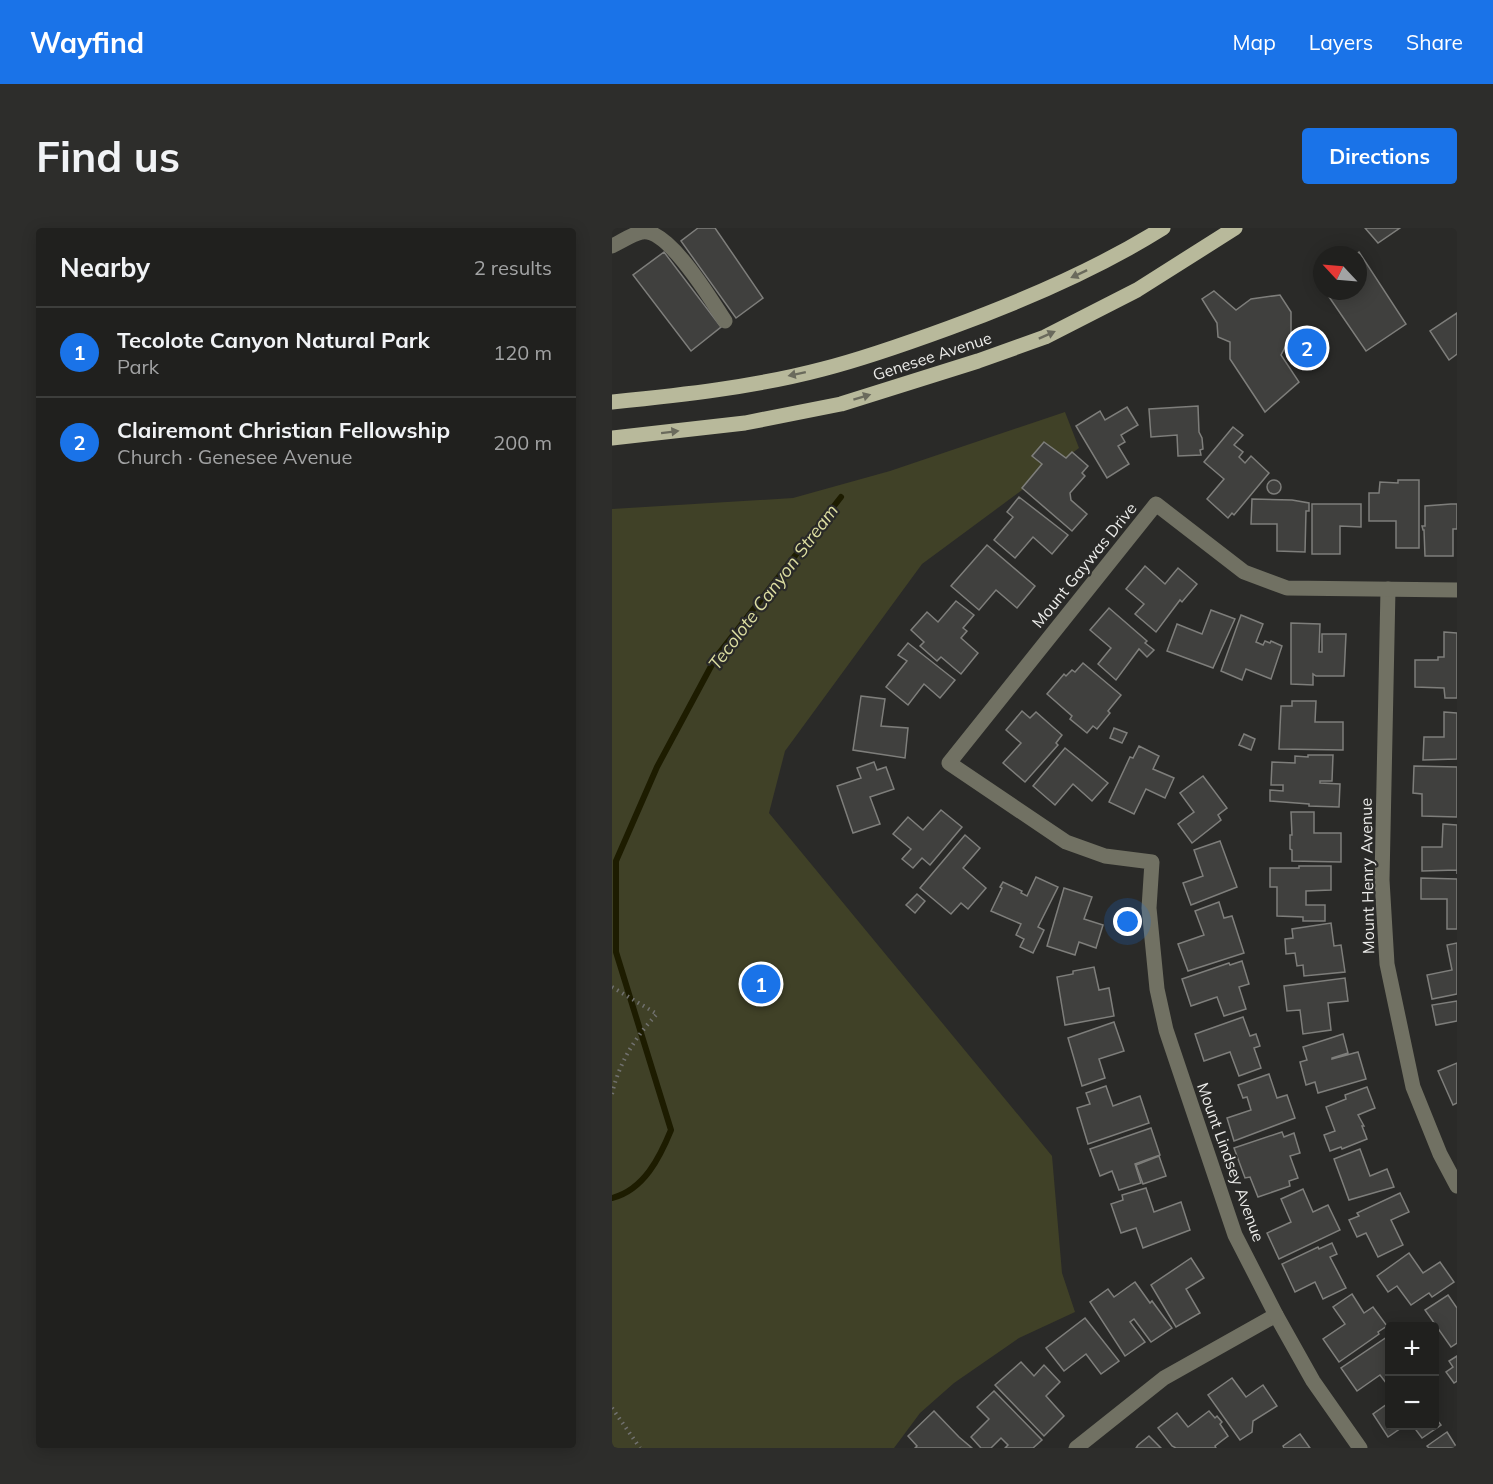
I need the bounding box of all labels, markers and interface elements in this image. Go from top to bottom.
text: Wayfind [30,25,144,60]
text: Map [1233,29,1276,55]
text: Layers [1309,29,1373,55]
text: Share [1406,29,1463,55]
button: Directions [1302,128,1457,184]
text: Find us [36,130,180,183]
north arrow [1313,246,1367,300]
text: Nearby [60,251,150,284]
text: 2 results [474,255,552,280]
one-way arrow [1071,269,1088,278]
text: Tecolote Canyon Natural Park [117,326,430,354]
pin: 2 [1288,326,1326,370]
street label: Genesee Avenue [870,327,994,385]
one-way arrow [1038,331,1055,340]
text: 1 [74,340,86,365]
text: 120 m [493,340,552,365]
text: Park [117,354,159,379]
one-way arrow [788,370,807,380]
one-way arrow [853,392,871,402]
text: Clairemont Christian Fellowship [117,416,450,444]
one-way arrow [661,427,680,437]
text: 2 [74,430,86,455]
text: 200 m [493,430,552,455]
text: Church · Genesee Avenue [117,444,352,469]
street label: Mount Gaywas Drive [1027,498,1141,632]
water label: Tecolote Canyon Stream [703,499,843,675]
street label: Mount Henry Avenue [1356,798,1378,954]
your location [1113,907,1142,936]
pin: 1 [742,962,780,1006]
street label: Mount Lindsey Avenue [1193,1080,1269,1244]
map controls [1385,1322,1439,1430]
button: + [1385,1322,1439,1376]
button: − [1385,1376,1439,1430]

